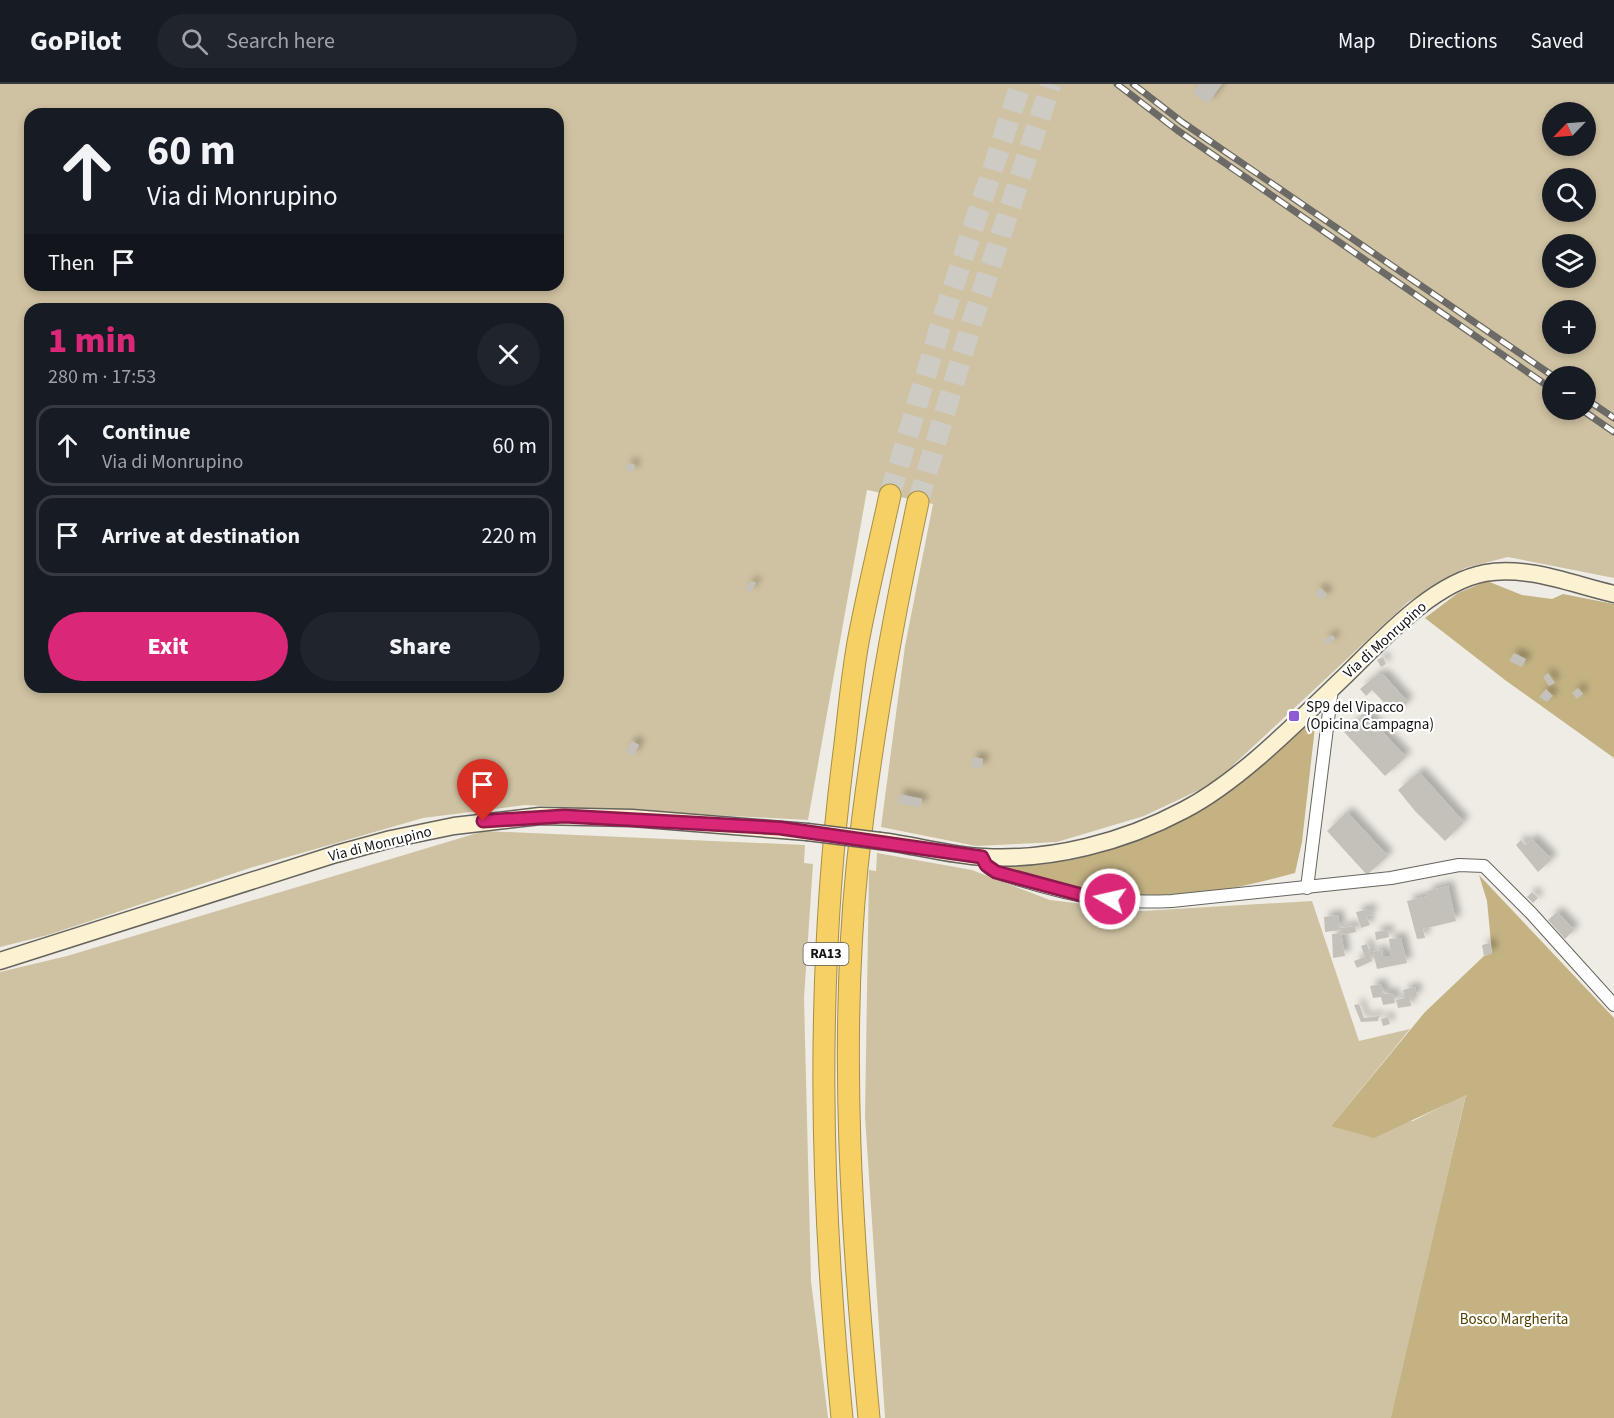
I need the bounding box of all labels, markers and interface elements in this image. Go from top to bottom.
search box [157,14,577,68]
text: GoPilot [30,21,121,61]
icon: search [178,25,211,58]
text: Search here [226,25,335,57]
text: Map [1338,26,1376,56]
text: Directions [1409,26,1497,56]
text: Saved [1530,26,1584,56]
north arrow [1542,102,1596,156]
map controls [1542,102,1596,420]
text: 60 m [147,121,236,181]
icon: ahead [48,132,126,210]
button: search [1542,168,1596,222]
text: Via di Monrupino [147,177,338,216]
button: layers [1542,234,1596,288]
icon: arrive [107,246,140,279]
text: Then [48,247,95,279]
button: + [1542,300,1596,354]
text: 1 min [48,315,136,366]
button: close [477,323,540,386]
text: 280 m · 17:53 [48,363,156,391]
button: − [1542,366,1596,420]
text: Continue [102,416,191,448]
icon: ahead [51,429,84,462]
text: 60 m [492,430,537,462]
text: Via di Monrupino [102,448,243,476]
icon: arrive [51,519,84,552]
text: Arrive at destination [102,520,300,552]
text: 220 m [482,520,537,552]
street label: Via di Monrupino [1339,597,1431,683]
button: Exit [48,612,288,681]
button: Share [300,612,540,681]
place label: SP9 del Vipacco (Opicina Campagna) [1306,697,1434,735]
marker: SP9 del Vipacco (Opicina Campagna) [1287,709,1301,723]
pin [457,759,508,821]
icon: arrive [466,768,499,801]
street label: Via di Monrupino [326,821,434,867]
position arrow [1078,867,1142,931]
road number: RA13 [804,943,848,965]
park label: Bosco Margherita [1460,1309,1568,1330]

